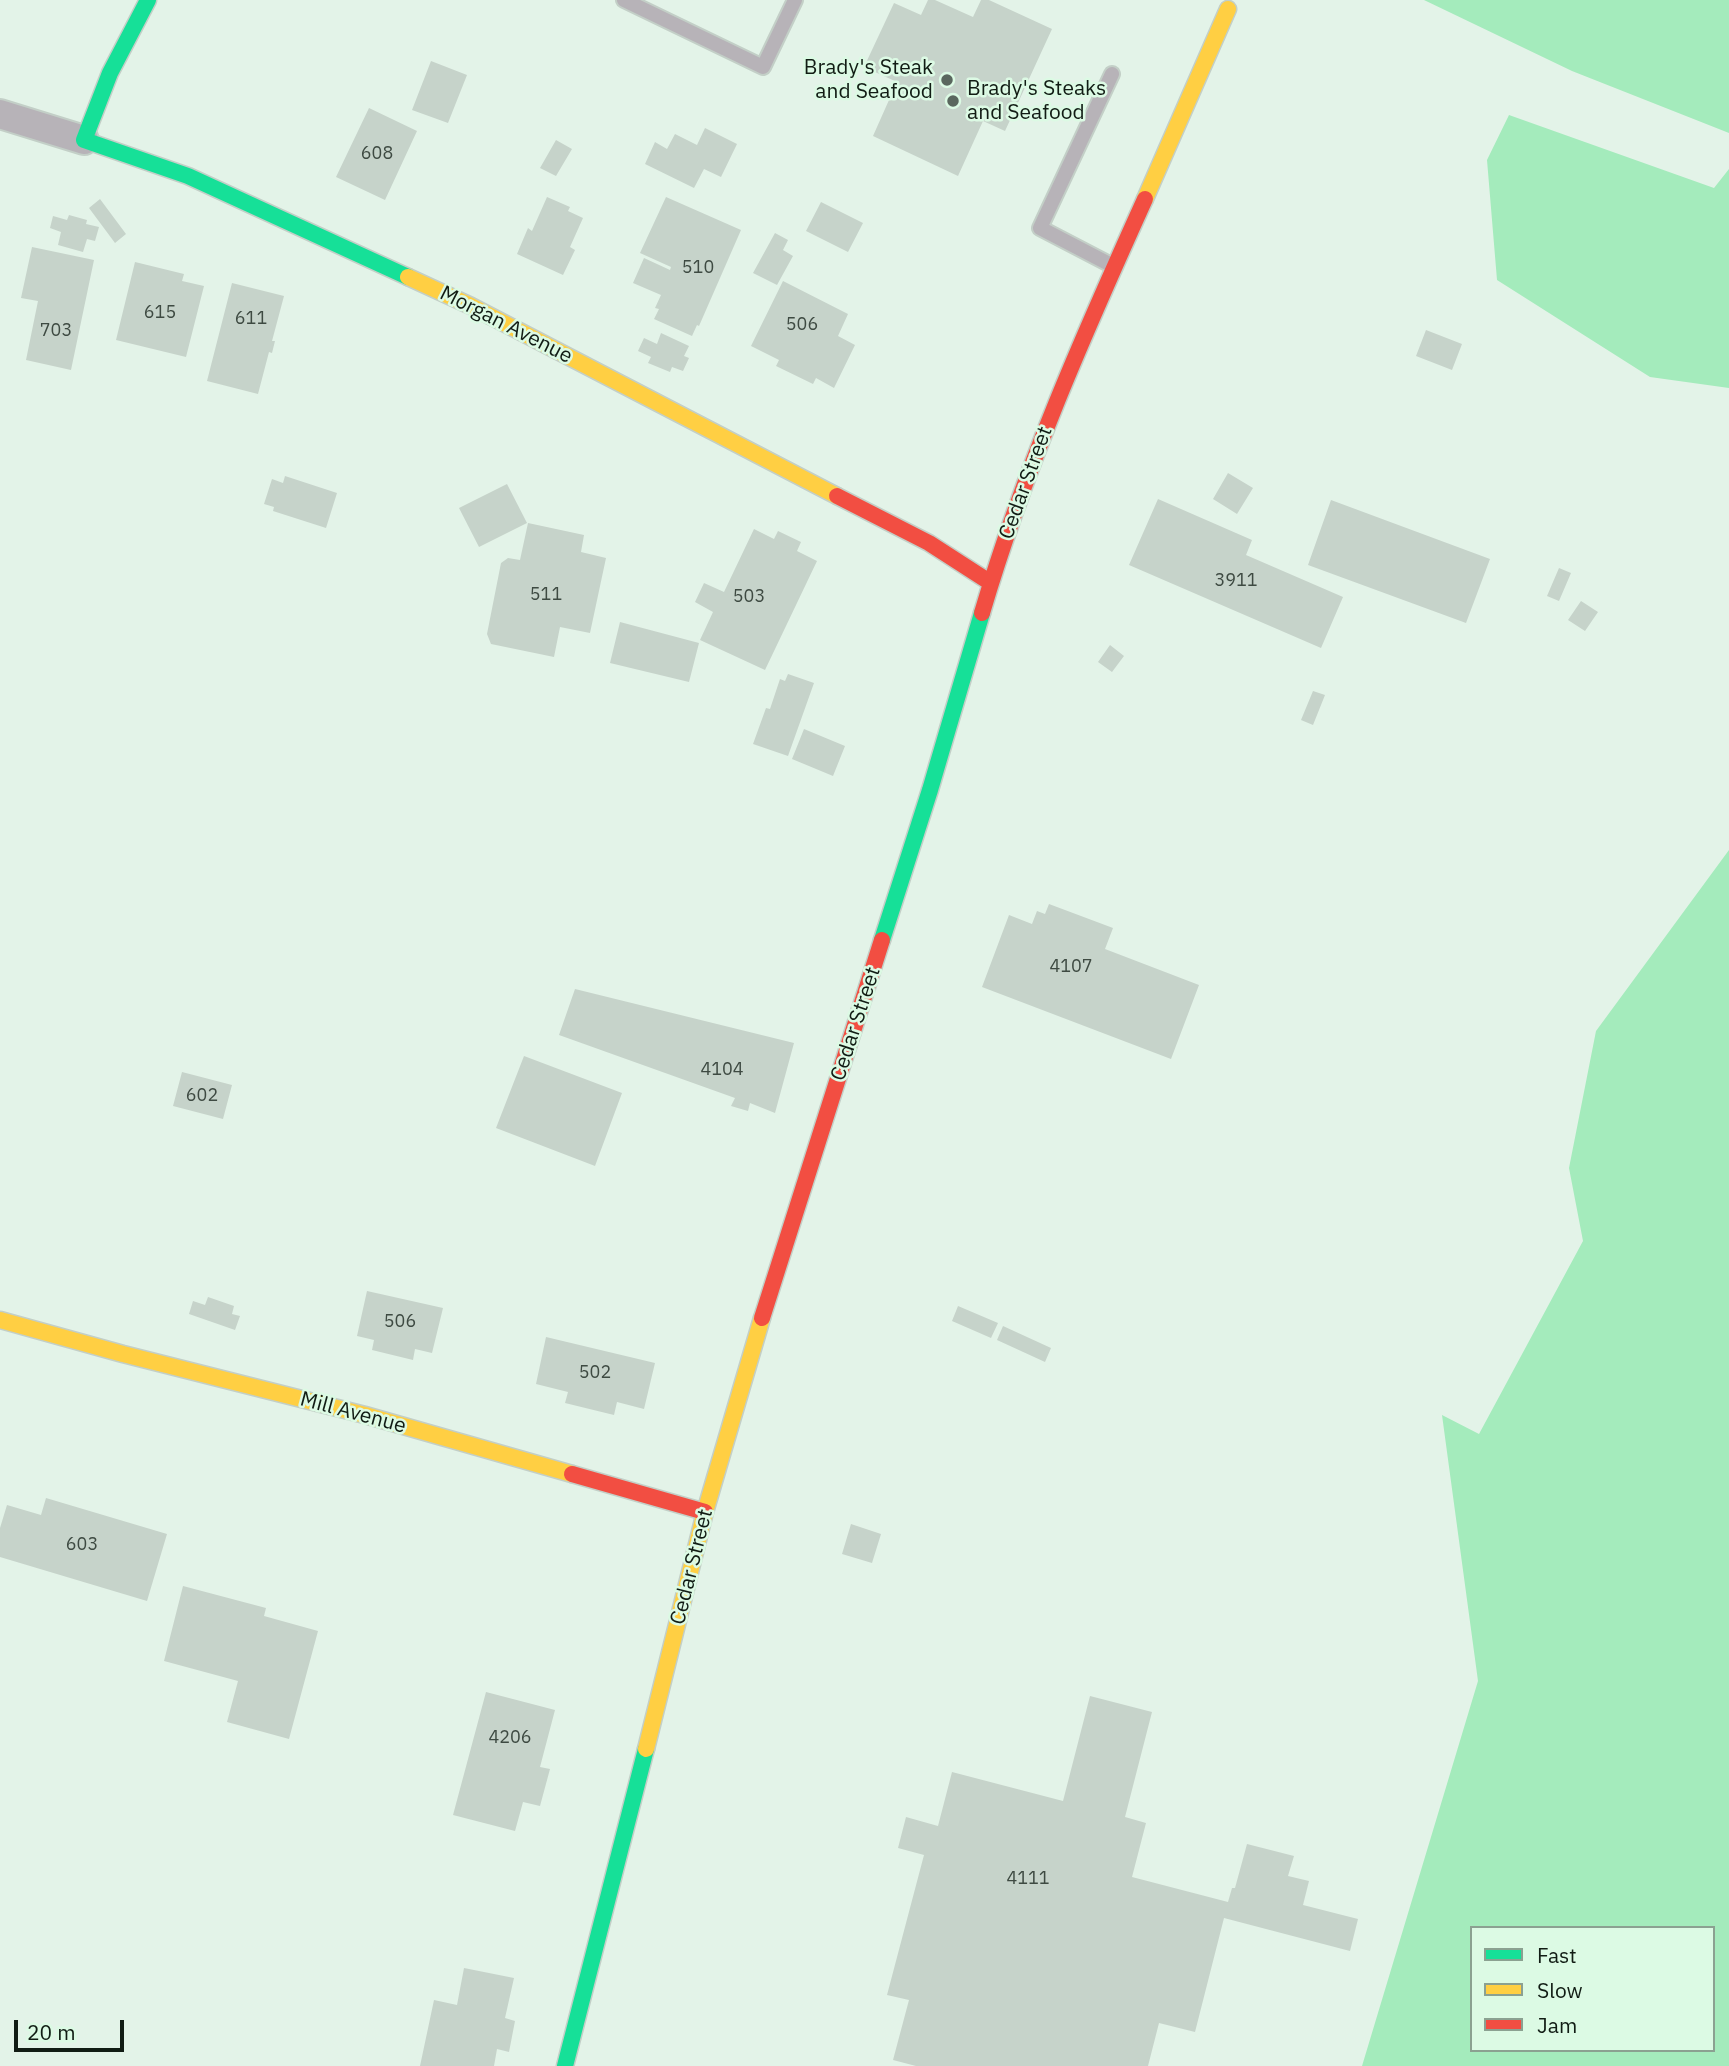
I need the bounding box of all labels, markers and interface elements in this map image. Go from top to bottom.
place label: Brady's Steak and Seafood [804,55,933,105]
marker: Brady's Steak and Seafood [939,72,955,88]
place label: Brady's Steaks and Seafood [967,76,1106,126]
marker: Brady's Steaks and Seafood [945,93,961,109]
house number: 608 [361,143,393,165]
house number: 510 [682,257,714,279]
street label: Morgan Avenue [436,281,576,369]
house number: 615 [144,302,176,324]
house number: 611 [235,308,267,330]
house number: 506 [786,314,818,336]
house number: 703 [40,320,72,342]
street label: Cedar Street [994,423,1058,543]
house number: 3911 [1214,570,1258,592]
house number: 511 [530,584,562,606]
house number: 503 [733,586,765,608]
house number: 4107 [1049,956,1093,978]
street label: Cedar Street [826,964,886,1084]
house number: 4104 [700,1059,744,1081]
house number: 602 [186,1085,218,1107]
house number: 506 [384,1311,416,1333]
house number: 502 [579,1362,611,1384]
street label: Mill Avenue [297,1387,409,1439]
street label: Cedar Street [665,1507,719,1627]
house number: 603 [66,1534,98,1556]
house number: 4206 [488,1727,532,1749]
house number: 4111 [1006,1868,1050,1890]
legend [1470,1926,1715,2052]
text: Fast [1537,1941,1577,1969]
text: Slow [1537,1976,1583,2004]
scale bar [18,2007,128,2050]
text: Jam [1537,2011,1577,2039]
text: 20 m [27,2018,76,2046]

